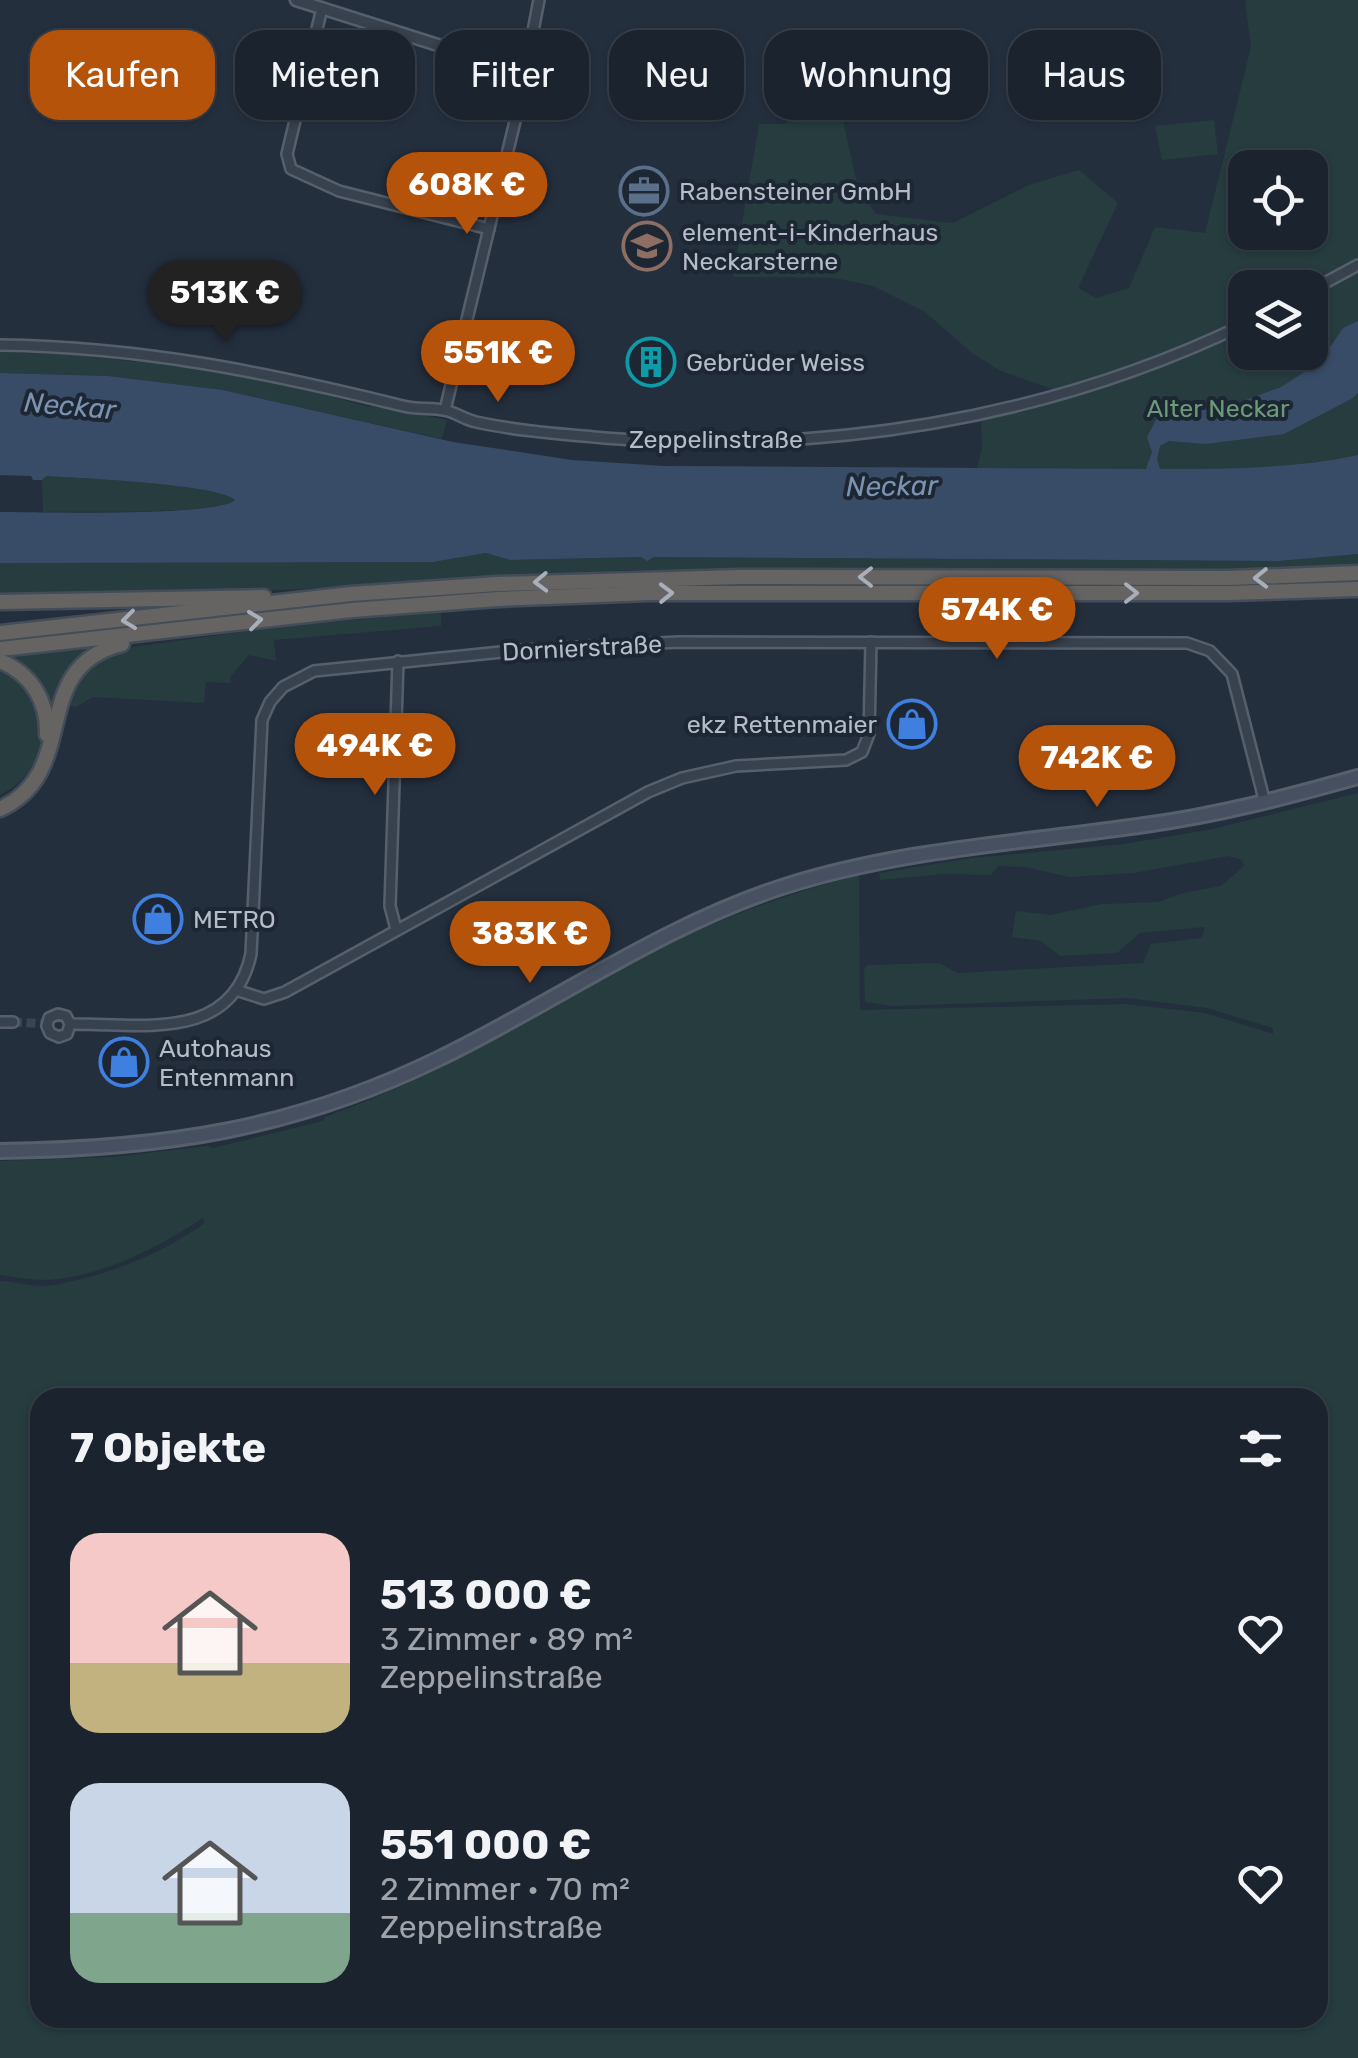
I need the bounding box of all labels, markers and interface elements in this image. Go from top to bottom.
chip: Kaufen [30,30,215,120]
chip: Mieten [235,30,415,120]
chip: Filter [435,30,589,120]
chip: Neu [609,30,744,120]
chip: Wohnung [764,30,988,120]
chip: Haus [1008,30,1161,120]
map controls [1228,150,1328,370]
button: locate [1228,150,1328,250]
pin: 608K € [386,152,548,237]
text: 608K € [408,165,526,203]
office icon: Rabensteiner GmbH [618,165,670,217]
place label: Rabensteiner GmbH [679,177,912,206]
place label: element-i-Kinderhaus Neckarsterne [682,218,938,276]
school or university icon: element-i-Kinderhaus Neckarsterne [621,220,673,272]
pin: 513K € [144,260,306,345]
button: layers [1228,270,1328,370]
text: 513K € [170,273,280,311]
pin: 551K € [417,320,579,405]
text: 551K € [443,333,553,371]
building icon: Gebrüder Weiss [625,336,677,388]
place label: Gebrüder Weiss [686,348,865,377]
water label: Neckar [23,386,119,427]
park label: Alter Neckar [1147,394,1290,423]
street label: Zeppelinstraße [629,425,803,454]
water label: Neckar [846,469,940,503]
one-way arrow [857,566,872,588]
one-way arrow [1252,567,1268,588]
one-way arrow [532,571,548,592]
pin: 574K € [916,577,1078,662]
one-way arrow [658,582,674,604]
one-way arrow [1124,582,1139,604]
text: 574K € [941,590,1053,628]
one-way arrow [121,609,137,630]
one-way arrow [247,610,263,631]
street label: Dornierstraße [501,629,663,667]
shop icon: ekz Rettenmaier [886,698,938,750]
place label: ekz Rettenmaier [687,710,877,739]
pin: 494K € [294,713,456,798]
pin: 742K € [1016,725,1178,810]
text: 494K € [317,726,433,764]
text: 742K € [1041,738,1153,776]
shop icon: METRO [132,893,184,945]
pin: 383K € [449,901,611,986]
place label: METRO [193,905,276,934]
text: 383K € [472,914,588,952]
place label: Autohaus Entenmann [159,1034,294,1092]
shop icon: Autohaus Entenmann [98,1036,150,1088]
icon: filters [1233,1421,1288,1476]
text: 7 Objekte [70,1423,266,1473]
text: 513 000 € [380,1570,592,1620]
icon: home [150,1573,270,1693]
icon: heart [1233,1606,1288,1661]
text: 3 Zimmer · 89 m² [380,1620,633,1658]
text: Zeppelinstraße [380,1658,603,1696]
text: 551 000 € [380,1820,591,1870]
icon: home [150,1823,270,1943]
icon: heart [1233,1856,1288,1911]
text: 2 Zimmer · 70 m² [380,1870,630,1908]
text: Zeppelinstraße [380,1908,603,1946]

